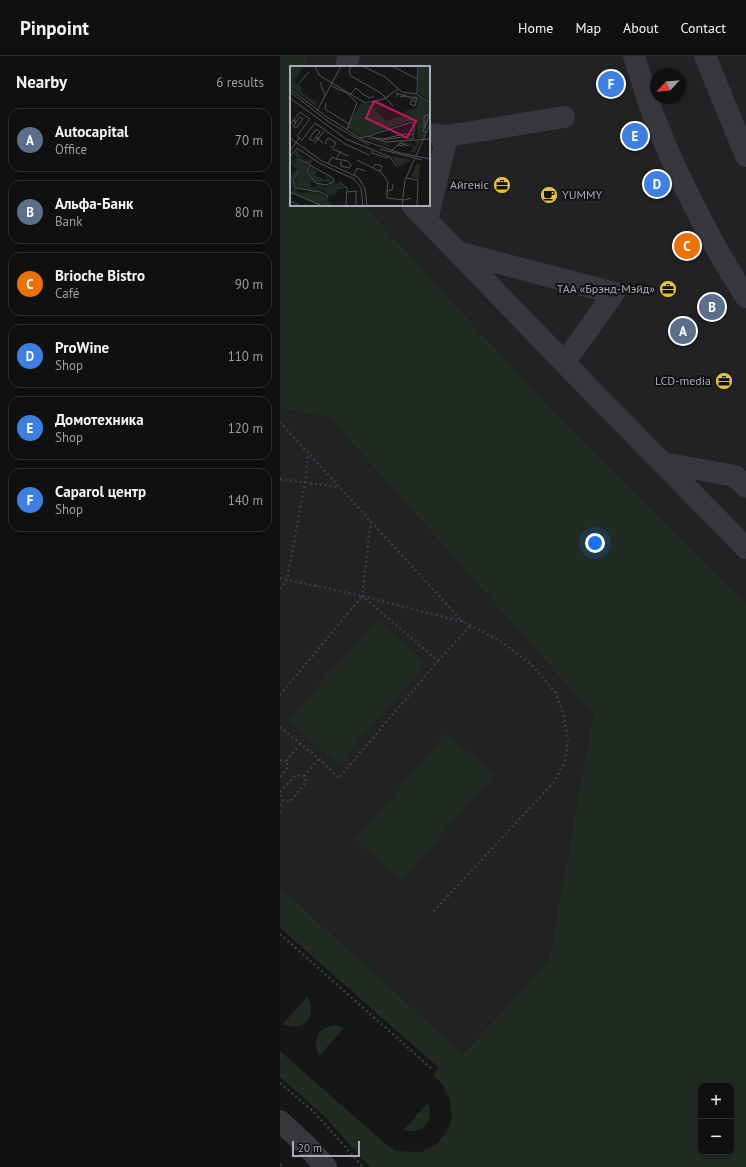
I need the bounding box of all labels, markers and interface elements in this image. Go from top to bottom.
text: Pinpoint [20,16,89,40]
text: Home [518,19,553,37]
text: Map [575,19,601,37]
text: About [623,19,659,37]
text: Contact [681,19,726,37]
inset map [290,66,430,206]
north arrow [650,68,686,104]
pin: F [598,69,624,99]
text: Nearby [16,71,67,93]
text: 6 results [216,74,264,91]
pin: E [622,121,648,151]
text: Autocapital [55,122,129,141]
text: A [26,132,34,149]
text: 70 m [235,132,263,149]
text: Office [55,141,87,158]
pin: D [644,169,670,199]
office icon: Айгеніс [492,175,512,195]
place label: Айгеніс [450,177,490,192]
cafe icon: YUMMY [539,185,559,205]
place label: YUMMY [562,187,603,202]
text: Альфа-Банк [55,194,133,213]
text: B [26,204,34,221]
text: 80 m [235,204,263,221]
text: Bank [55,213,82,230]
pin: C [674,231,700,261]
text: Brioche Bistro [55,266,145,285]
text: C [26,276,34,293]
text: 90 m [235,276,263,293]
office icon: ТАА «Брэнд-Мэйд» [658,279,678,299]
place label: ТАА «Брэнд-Мэйд» [557,281,655,296]
text: Café [55,285,79,302]
pin: B [699,292,725,322]
pin: A [670,316,696,346]
text: ProWine [55,338,109,357]
text: D [26,348,34,365]
text: 110 m [228,348,263,365]
text: Shop [55,357,83,374]
office icon: LCD-media [714,371,734,391]
place label: LCD-media [655,373,711,388]
text: Домотехника [55,410,144,429]
text: E [27,420,33,437]
text: 120 m [228,420,263,437]
text: Shop [55,429,83,446]
text: Caparol центр [55,482,146,501]
text: F [27,492,33,509]
text: 140 m [228,492,263,509]
text: Shop [55,501,83,518]
your location [585,533,605,553]
map controls [698,1083,734,1155]
button: + [698,1083,734,1119]
button: − [698,1119,734,1155]
scale bar [292,1139,360,1158]
text: 20 m [298,1141,322,1155]

